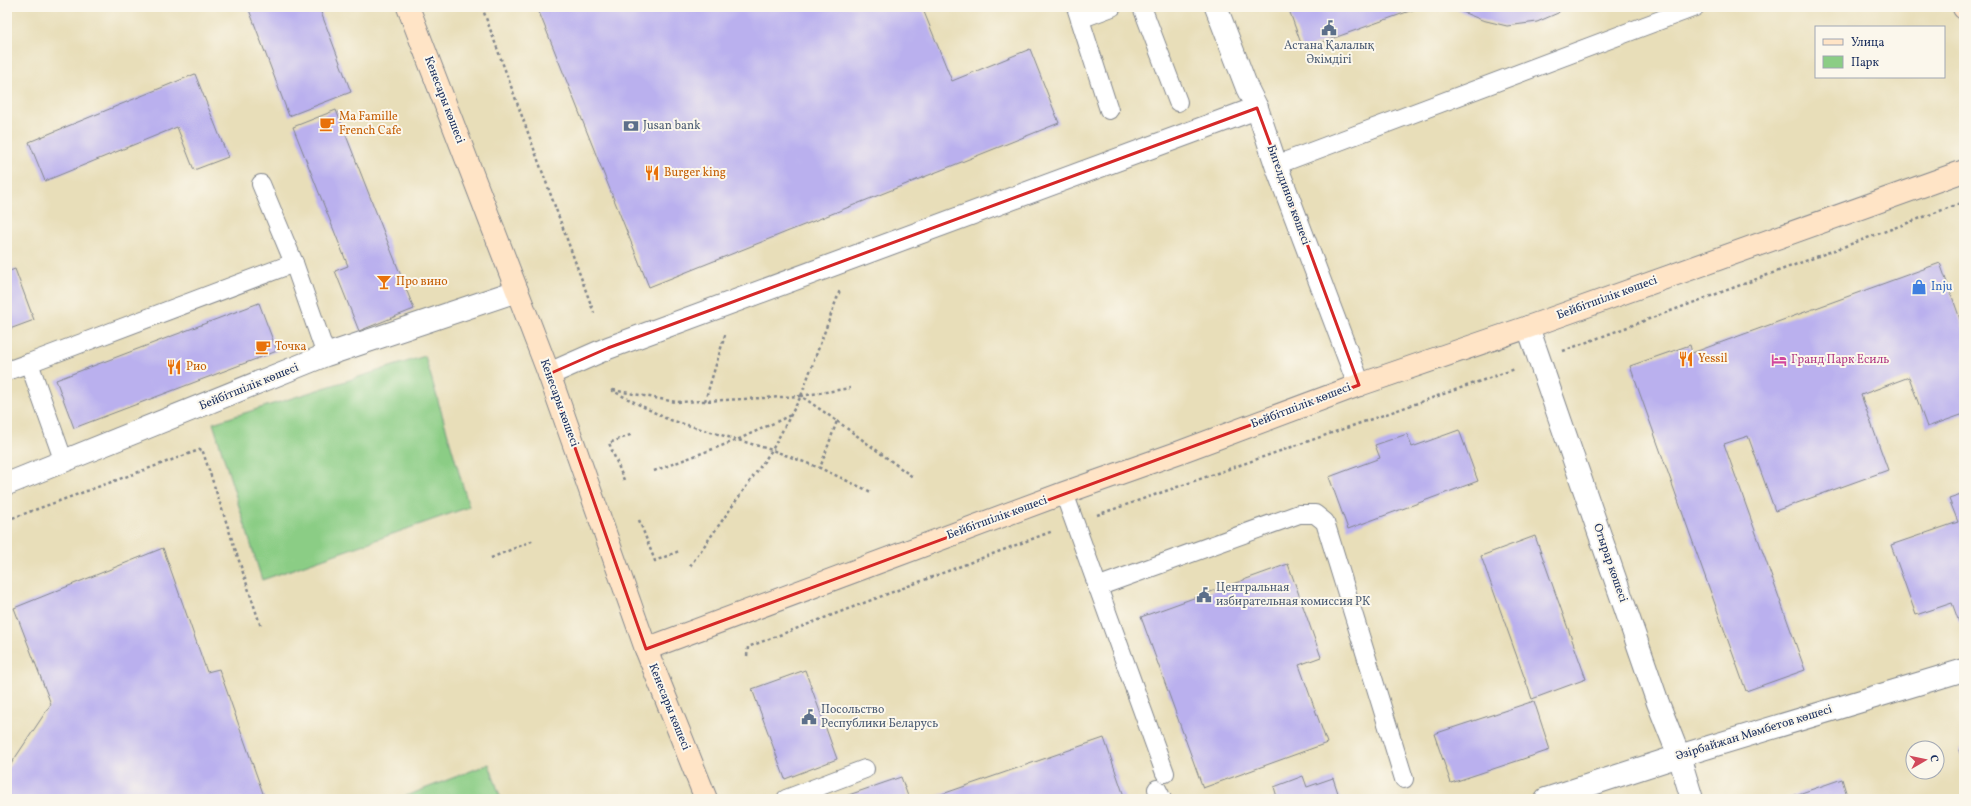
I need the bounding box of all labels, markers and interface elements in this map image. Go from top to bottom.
public building icon: Астана Қалалық Әкімдігі [1320,19,1338,37]
legend [1815,26,1945,78]
text: Улица [1851,35,1884,51]
place label: Астана Қалалық Әкімдігі [1284,38,1375,68]
street label: Кенесары көшесі [420,54,468,146]
text: Парк [1851,55,1879,71]
place label: Ma Famille French Cafe [339,109,402,139]
cafe icon: Ma Famille French Cafe [318,115,336,133]
bank icon: Jusan bank [622,117,640,135]
place label: Jusan bank [643,118,701,134]
street label: Бигелдинов көшесі [1262,143,1314,248]
restaurant icon: Burger king [643,164,661,182]
place label: Burger king [664,165,726,181]
street label: Бейбітшілік көшесі [1554,272,1660,324]
bar icon: Про вино [375,273,393,291]
place label: Про вино [396,274,448,290]
shop icon: Inju [1910,278,1928,296]
place label: Inju [1931,279,1953,295]
cafe icon: Точка [254,338,272,356]
place label: Точка [275,339,306,355]
restaurant icon: Yessil [1677,350,1695,368]
place label: Yessil [1698,351,1728,367]
hotel icon: Гранд Парк Есиль [1770,351,1788,369]
place label: Гранд Парк Есиль [1791,352,1889,368]
street label: Кенесары көшесі [536,357,582,449]
restaurant icon: Рио [165,358,183,376]
place label: Рио [186,359,207,375]
street label: Бейбітшілік көшесі [197,360,302,414]
street label: Бейбітшілік көшесі [1249,379,1354,432]
street label: Бейбітшілік көшесі [944,492,1050,544]
street label: Отырар көшесі [1589,521,1631,605]
place label: Центральная избирательная комиссия РК [1216,580,1370,610]
public building icon: Центральная избирательная комиссия РК [1195,586,1213,604]
street label: Кенесары көшесі [644,661,694,753]
street label: Әзірбайжан Мәмбетов көшесі [1674,701,1835,764]
place label: Посольство Республики Беларусь [821,702,938,732]
public building icon: Посольство Республики Беларусь [800,708,818,726]
north arrow [1905,740,1945,780]
text: С [1925,754,1941,763]

